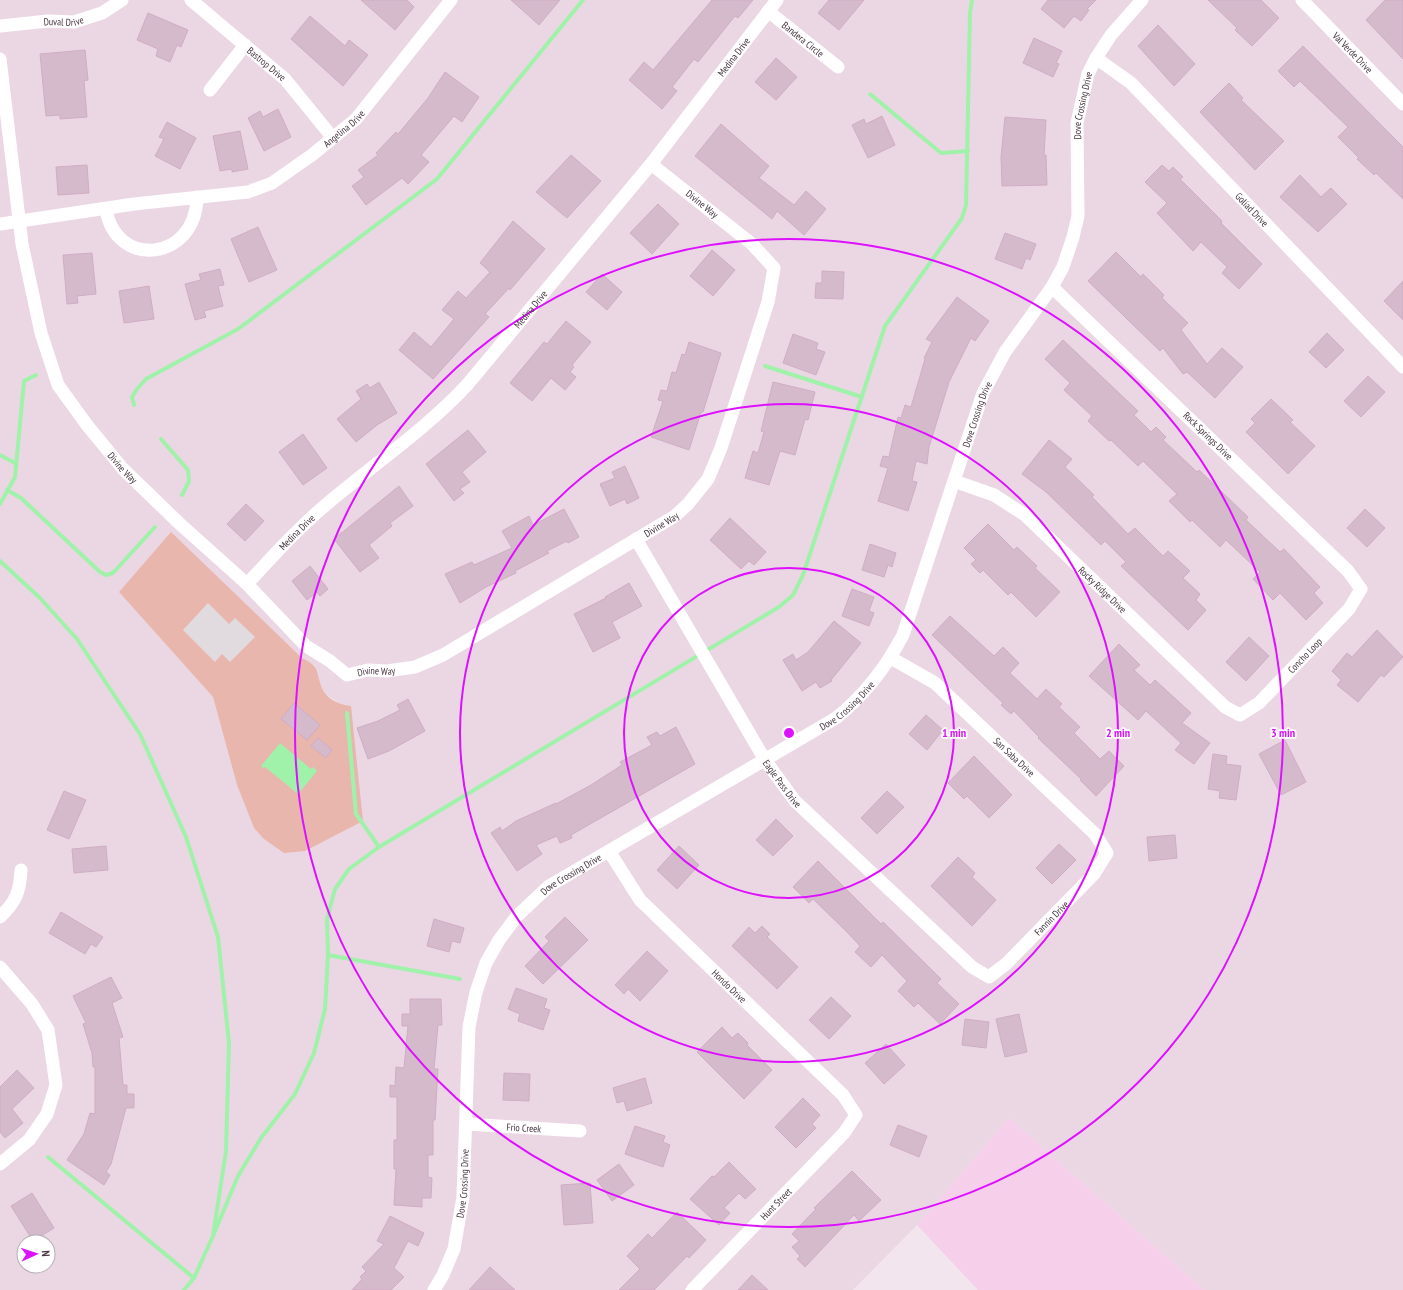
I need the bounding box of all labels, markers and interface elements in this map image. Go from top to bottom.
street label: Duval Drive [43,13,85,28]
street label: Bandera Circle [780,18,827,60]
street label: Val Verde Drive [1329,28,1376,76]
street label: Medina Drive [714,35,753,79]
street label: Bastrop Drive [245,44,289,84]
street label: Dove Crossing Drive [1070,69,1095,140]
street label: Angelina Drive [320,107,367,150]
street label: Divine Way [683,187,721,221]
street label: Goliad Drive [1233,190,1271,229]
street label: Medina Drive [511,287,550,331]
street label: Dove Crossing Drive [959,379,995,449]
street label: Rock Springs Drive [1180,409,1236,463]
street label: Divine Way [105,449,140,486]
street label: Divine Way [641,509,682,540]
street label: Medina Drive [276,511,318,553]
street label: Rocky Ridge Drive [1076,563,1130,616]
street label: Concho Loop [1285,635,1325,676]
street label: Divine Way [356,663,396,679]
street label: Dove Crossing Drive [817,678,877,733]
text: 1 min [942,725,966,740]
text: 2 min [1106,725,1130,740]
text: 3 min [1271,725,1295,740]
centre of rings [782,726,796,740]
street label: San Saba Drive [991,735,1037,779]
street label: Eagle Pass Drive [760,757,804,810]
street label: Dove Crossing Drive [537,850,603,897]
street label: Fannin Drive [1031,898,1071,938]
street label: Hondo Drive [709,966,749,1006]
street label: Frio Creek [506,1120,542,1135]
street label: Dove Crossing Drive [453,1149,471,1219]
street label: Hunt Street [758,1185,795,1223]
north arrow [16,1234,56,1274]
text: N [39,1250,53,1257]

